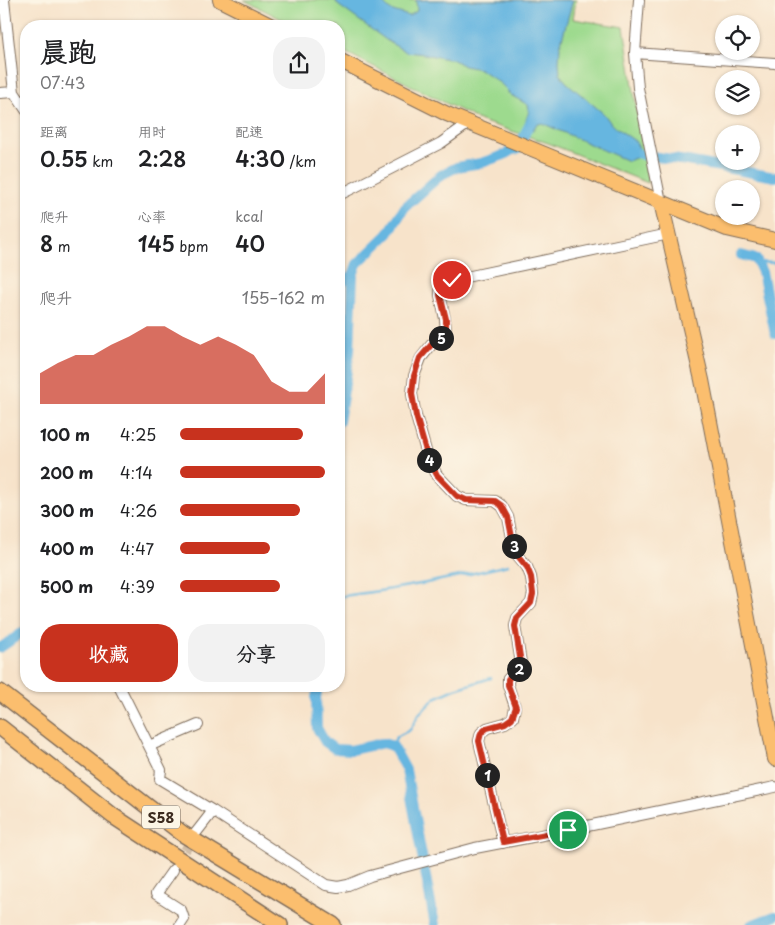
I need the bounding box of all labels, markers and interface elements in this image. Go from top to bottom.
map controls [715,15,760,225]
button: locate [715,15,760,60]
text: 晨跑 [40,29,96,72]
button: share [273,37,325,89]
text: 07:43 [40,70,85,94]
button: layers [715,70,760,115]
text: 距离 [40,121,68,142]
text: 用时 [138,121,166,142]
text: 配速 [235,121,263,142]
button: + [715,125,760,170]
text: 0.55 [40,142,88,174]
text: 2:28 [138,142,186,174]
text: 4:30 [235,142,285,174]
text: km [88,151,113,172]
text: /km [285,151,316,172]
button: − [715,180,760,225]
text: 爬升 [40,206,68,227]
text: 心率 [138,206,166,227]
text: kcal [235,206,263,227]
text: 8 [40,227,53,259]
text: 145 [138,227,175,259]
text: 40 [235,227,265,259]
text: m [53,236,70,257]
text: bpm [175,236,209,257]
pin [431,259,473,301]
icon: check [438,266,466,294]
text: 爬升 [40,285,72,309]
text: 155–162 m [242,285,325,309]
pin: 5 [428,326,454,350]
text: 5 [437,328,446,349]
text: 100 m [40,422,90,446]
text: 4:25 [120,422,156,446]
pin: 4 [416,448,442,472]
text: 4 [425,450,434,471]
text: 200 m [40,460,94,484]
text: 4:14 [120,460,153,484]
text: 300 m [40,498,94,522]
text: 4:26 [120,498,157,522]
pin: 3 [502,534,526,558]
text: 400 m [40,536,94,560]
text: 4:47 [120,536,154,560]
text: 3 [510,536,519,557]
text: 500 m [40,574,93,598]
text: 4:39 [120,574,155,598]
button: 收藏 [40,624,178,682]
button: 分享 [188,624,325,682]
pin: 2 [506,656,532,682]
text: 2 [515,659,524,680]
pin: 1 [474,762,500,788]
text: 1 [484,765,491,786]
road number: S58 [142,806,180,829]
pin [547,809,589,851]
icon: arrive [554,816,582,844]

